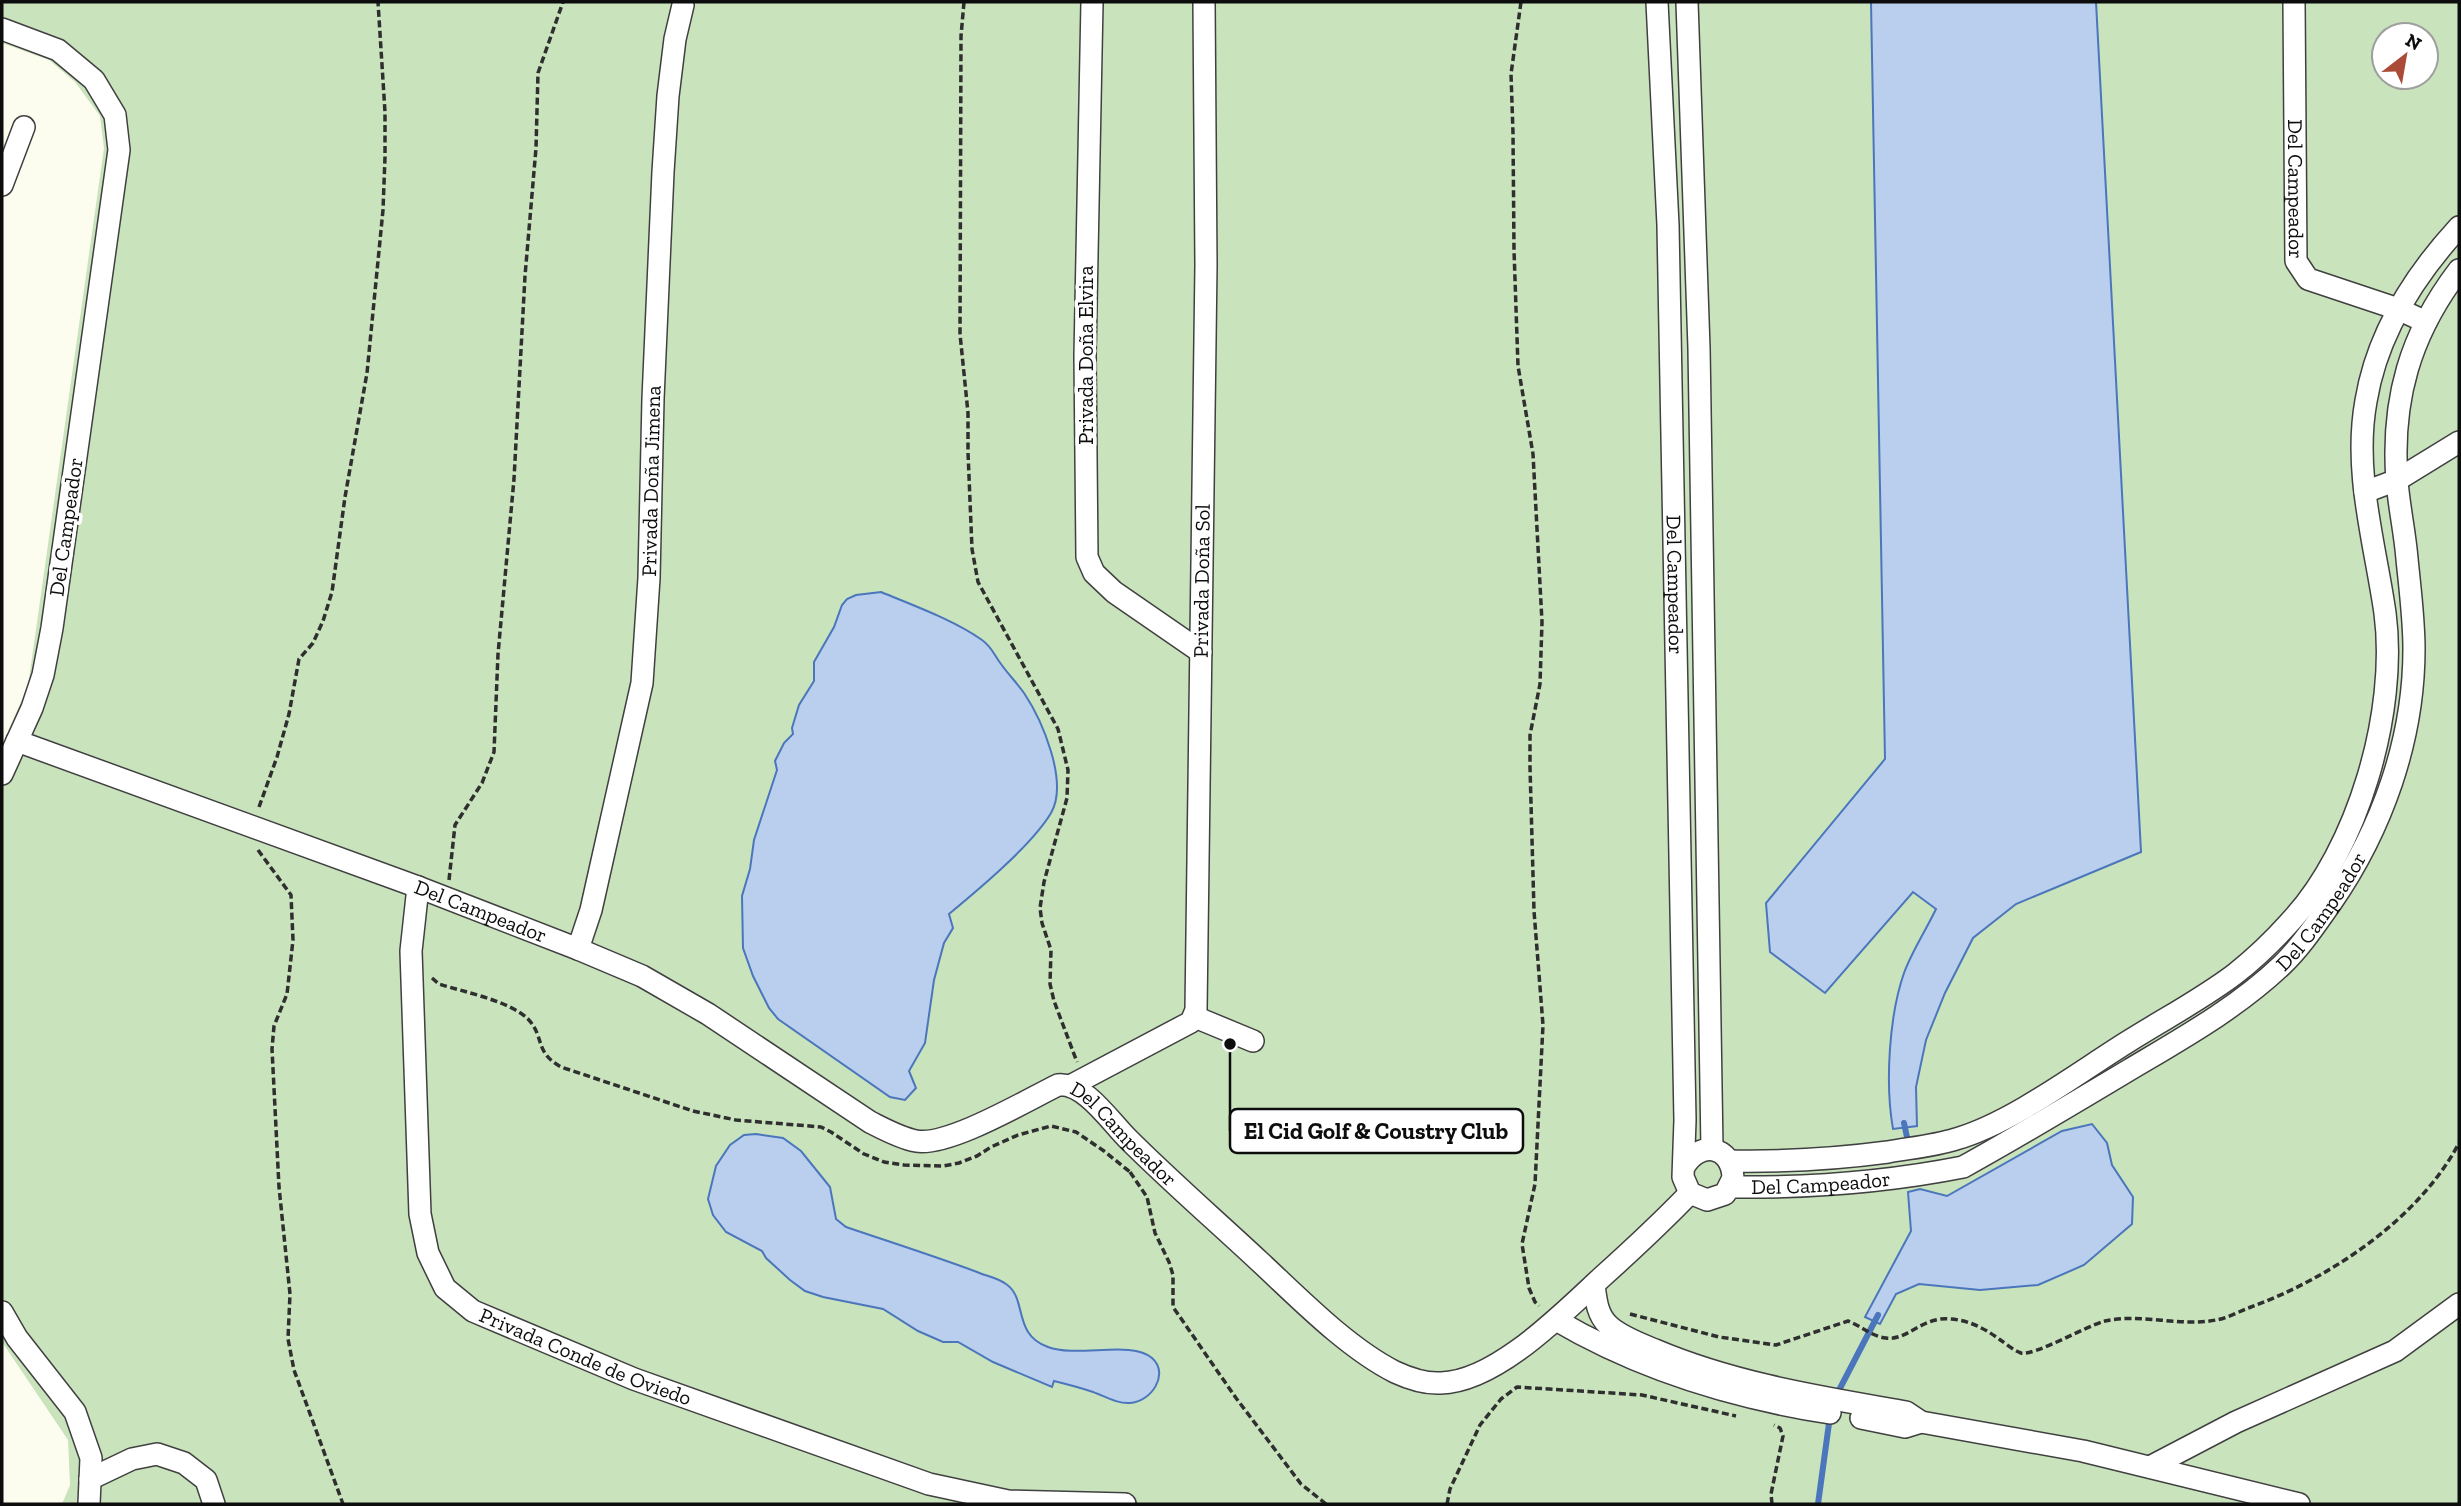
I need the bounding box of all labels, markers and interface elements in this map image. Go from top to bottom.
north arrow [2370,21,2440,91]
text: N [2401,28,2426,55]
street label: Del Campeador [2283,119,2309,259]
street label: Privada Doña Elvira [1073,265,1098,445]
street label: Privada Doña Jimena [636,385,666,577]
street label: Del Campeador [43,456,88,598]
street label: Privada Doña Sol [1188,503,1215,658]
street label: Del Campeador [1662,515,1689,655]
street label: Del Campeador [2270,848,2371,976]
street label: Del Campeador [411,874,551,948]
street label: Del Campeador [1066,1075,1182,1191]
callout: El Cid Golf & Coustry Club [1230,1109,1523,1153]
text: El Cid Golf & Coustry Club [1244,1117,1509,1145]
street label: Del Campeador [1751,1166,1892,1199]
street label: Privada Conde de Oviedo [476,1302,695,1410]

